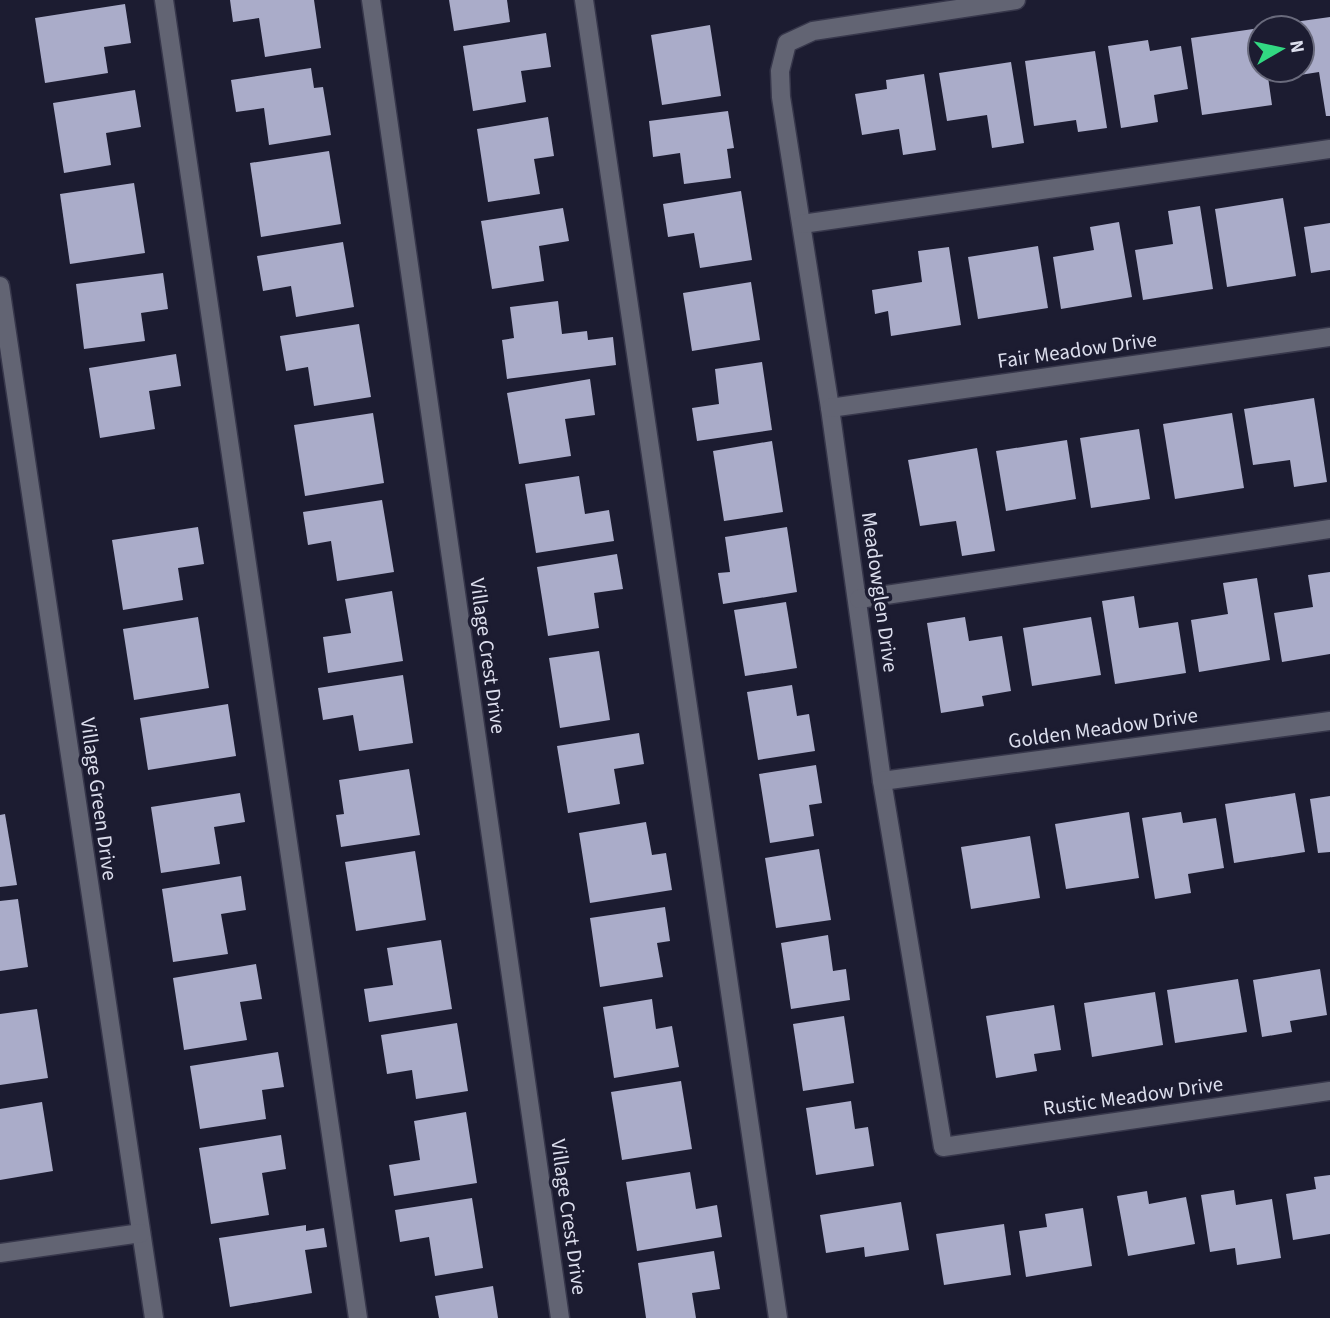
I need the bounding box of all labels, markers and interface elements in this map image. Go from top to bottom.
north arrow [1246,14,1316,84]
text: N [1282,38,1311,55]
street label: Fair Meadow Drive [995,324,1159,376]
street label: Meadowglen Drive [854,510,906,674]
street label: Village Crest Drive [462,576,514,736]
street label: Golden Meadow Drive [1006,700,1200,756]
street label: Village Green Drive [73,716,125,882]
street label: Rustic Meadow Drive [1041,1069,1225,1123]
street label: Village Crest Drive [543,1137,595,1297]

